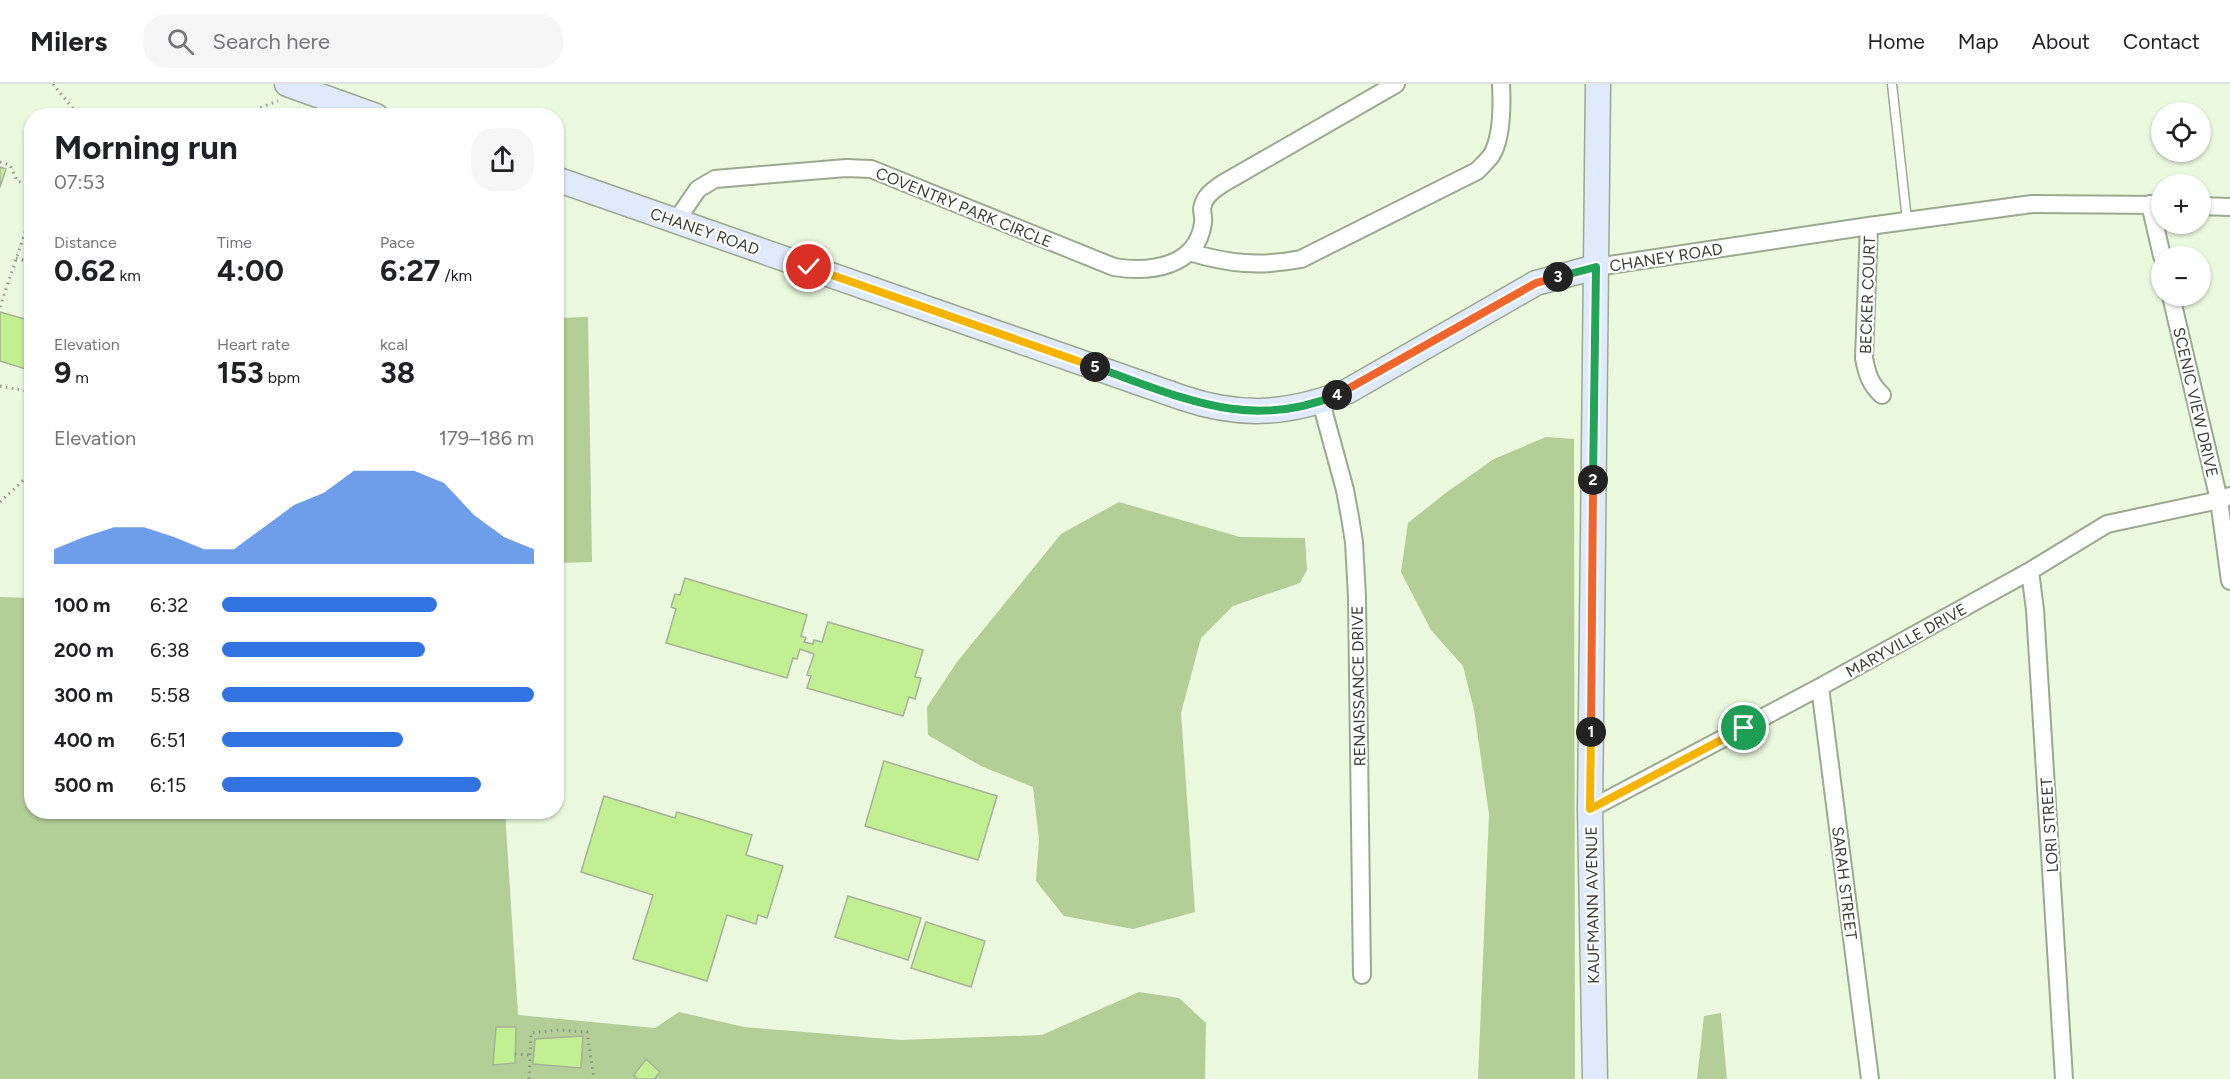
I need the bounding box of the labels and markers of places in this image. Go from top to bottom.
pin [783,241,834,292]
pin: 3 [1543,262,1573,292]
pin: 5 [1080,352,1110,382]
pin: 4 [1322,380,1352,410]
pin: 2 [1578,465,1608,495]
pin [1718,702,1769,753]
pin: 1 [1576,717,1606,747]

